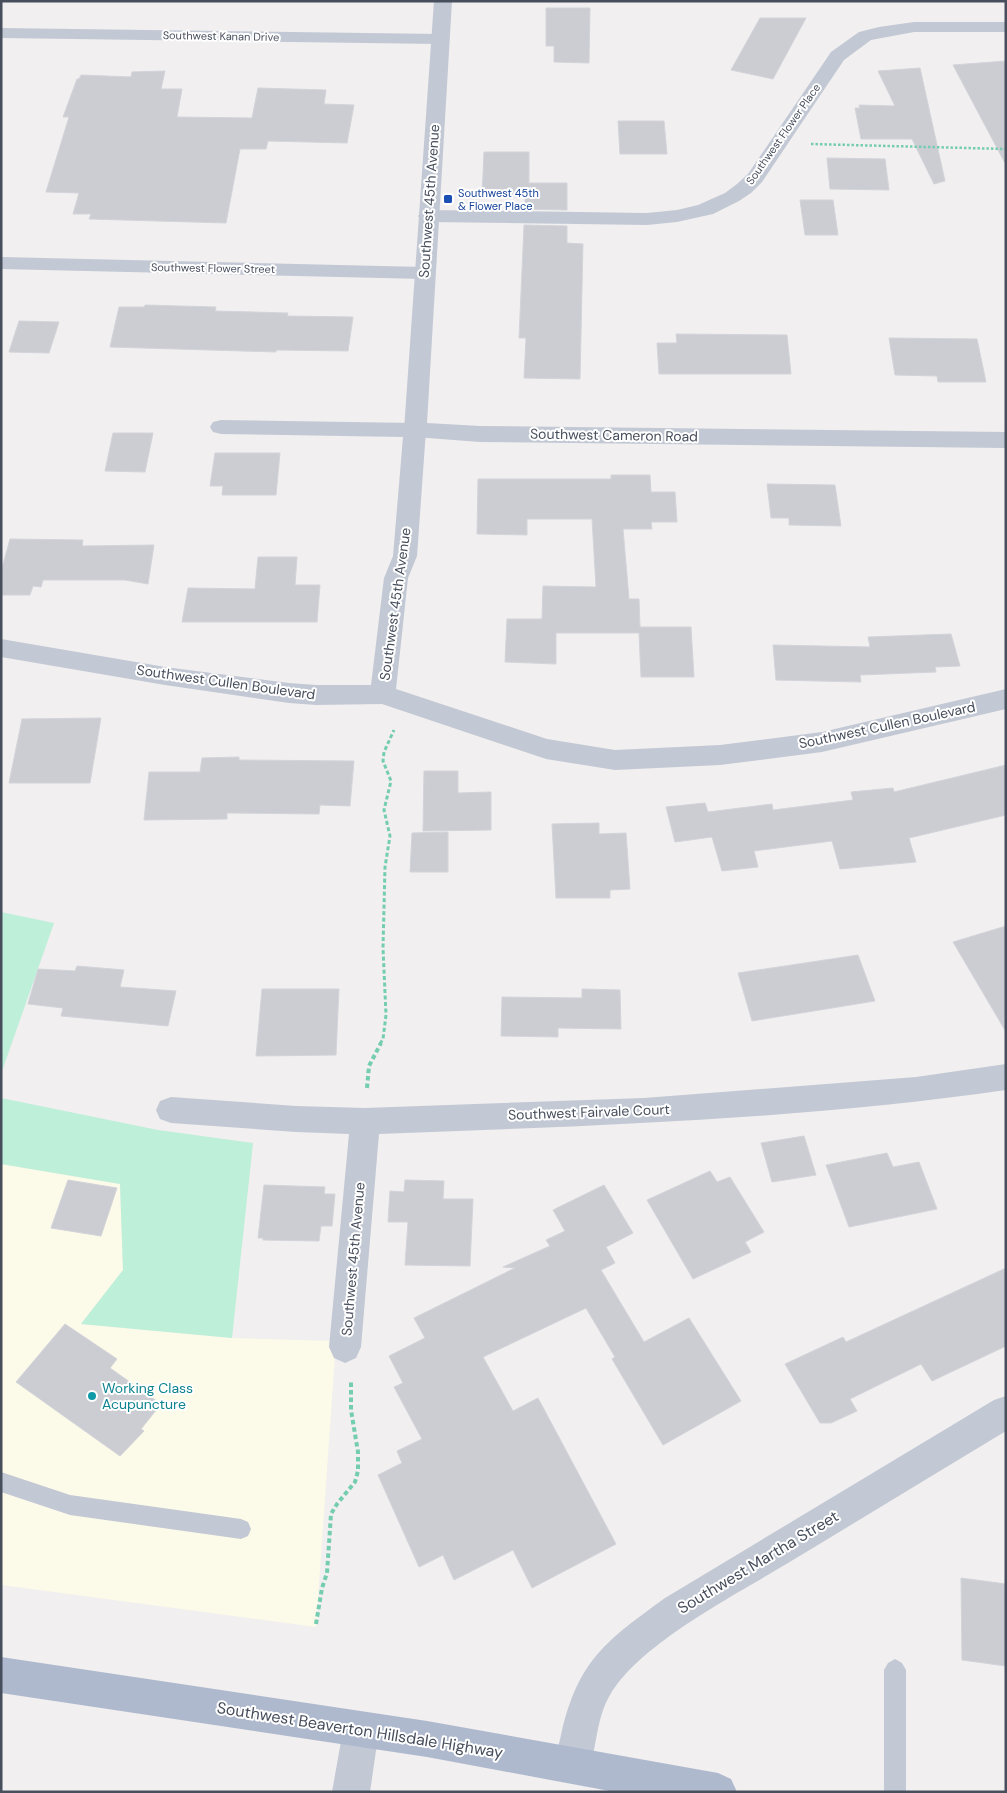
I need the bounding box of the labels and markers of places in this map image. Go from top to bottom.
place label: Southwest 45th & Flower Place [458,186,539,213]
marker: Southwest 45th & Flower Place [442,193,454,205]
place label: Working Class Acupuncture [102,1379,193,1413]
marker: Working Class Acupuncture [86,1390,98,1402]

